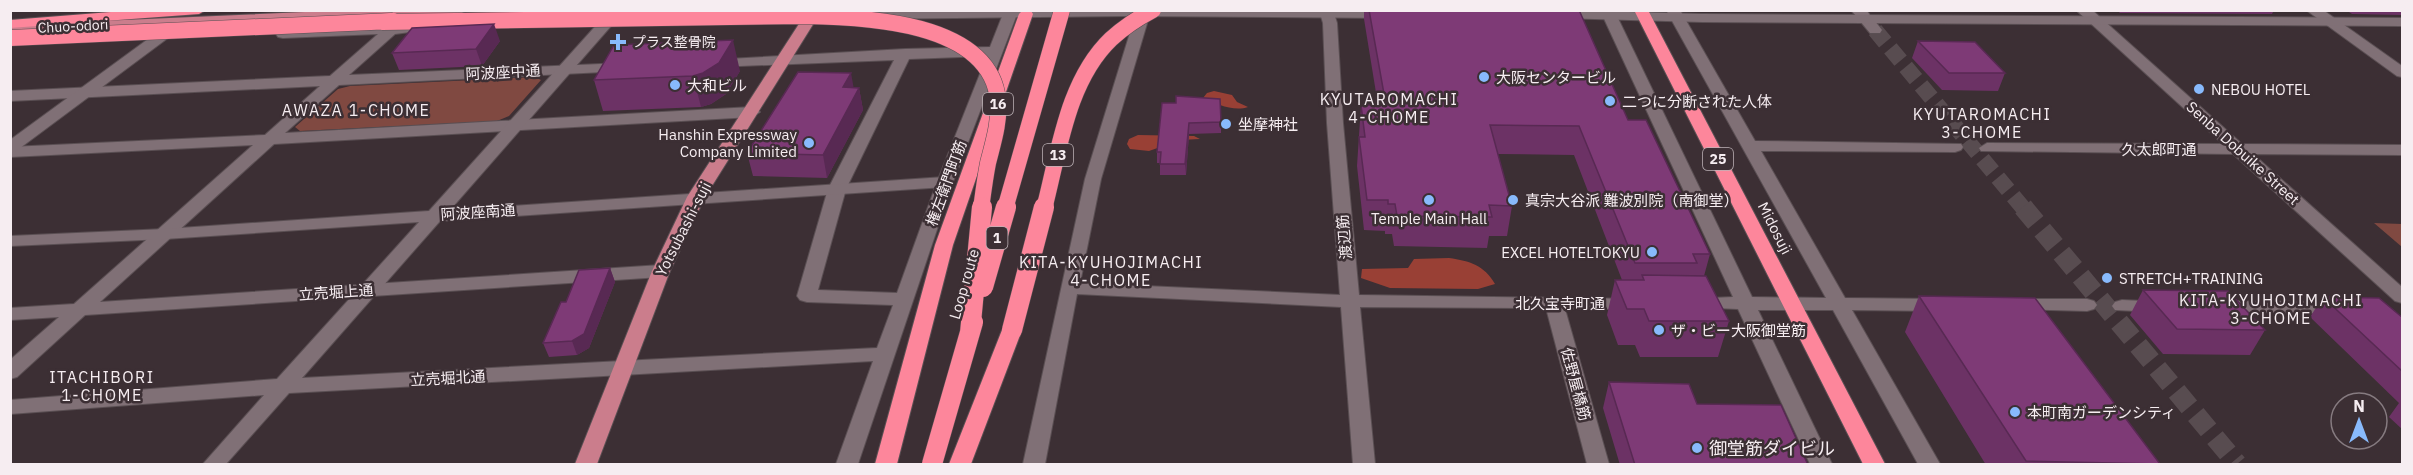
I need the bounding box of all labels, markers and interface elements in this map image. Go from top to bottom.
street label: Chuo-odori [37,15,109,37]
marker: プラス整骨院 [609,33,627,51]
place label: プラス整骨院 [632,33,716,51]
street label: 阿波座中通 [465,61,541,83]
place label: 大阪センタービル [1496,68,1616,87]
marker: 大阪センタービル [1477,70,1491,84]
place label: 大和ビル [687,76,747,95]
marker: 大和ビル [668,78,682,92]
place label: NEBOU HOTEL [2211,80,2311,99]
marker: NEBOU HOTEL [2192,82,2206,96]
district label: KYUTAROMACHI 4-CHOME [1320,89,1458,127]
place label: 二つに分断された人体 [1622,92,1772,111]
road number: 16 [983,93,1013,115]
marker: 二つに分断された人体 [1603,94,1617,108]
street label: Senba Dobuike Street [2182,97,2304,209]
district label: AWAZA 1-CHOME [282,100,430,120]
district label: KYUTAROMACHI 3-CHOME [1913,104,2051,142]
place label: 坐摩神社 [1238,115,1298,134]
marker: 坐摩神社 [1219,117,1233,131]
place label: Hanshin Expressway Company Limited [658,125,798,161]
marker: Hanshin Expressway Company Limited [802,136,816,150]
street label: 権左衛門町筋 [922,137,970,229]
street label: 久太郎町通 [2121,140,2197,159]
road number: 13 [1043,144,1073,166]
road number: 25 [1703,148,1733,170]
street label: Yotsubashi-suji [651,179,715,279]
place label: 真宗大谷派 難波別院（南御堂） [1525,191,1739,210]
marker: Temple Main Hall [1422,193,1436,207]
marker: 真宗大谷派 難波別院（南御堂） [1506,193,1520,207]
street label: Midosuji [1754,199,1796,257]
street label: 阿波座南通 [440,200,516,224]
place label: Temple Main Hall [1371,209,1487,228]
street label: 渡辺筋 [1333,214,1355,260]
road number: 1 [986,227,1008,249]
place label: EXCEL HOTELTOKYU [1501,243,1640,262]
marker: EXCEL HOTELTOKYU [1645,245,1659,259]
street label: Loop route [945,247,983,321]
district label: KITA-KYUHOJIMACHI 4-CHOME [1019,252,1203,290]
place label: STRETCH+TRAINING [2119,269,2263,288]
marker: STRETCH+TRAINING [2100,271,2114,285]
street label: 立売堀上通 [298,280,374,304]
district label: KITA-KYUHOJIMACHI 3-CHOME [2179,290,2363,328]
street label: 北久宝寺町通 [1515,294,1605,313]
place label: ザ・ビー大阪御堂筋 [1671,321,1806,340]
marker: ザ・ビー大阪御堂筋 [1652,323,1666,337]
street label: 佐野屋橋筋 [1557,345,1595,423]
district label: ITACHIBORI 1-CHOME [49,367,155,405]
street label: 立売堀北通 [410,367,486,389]
north arrow [2329,391,2389,451]
text: N [2353,396,2365,416]
place label: 本町南ガーデンシティ [2027,403,2176,422]
marker: 本町南ガーデンシティ [2008,405,2022,419]
place label: 御堂筋ダイビル [1709,437,1835,460]
marker: 御堂筋ダイビル [1690,441,1704,455]

